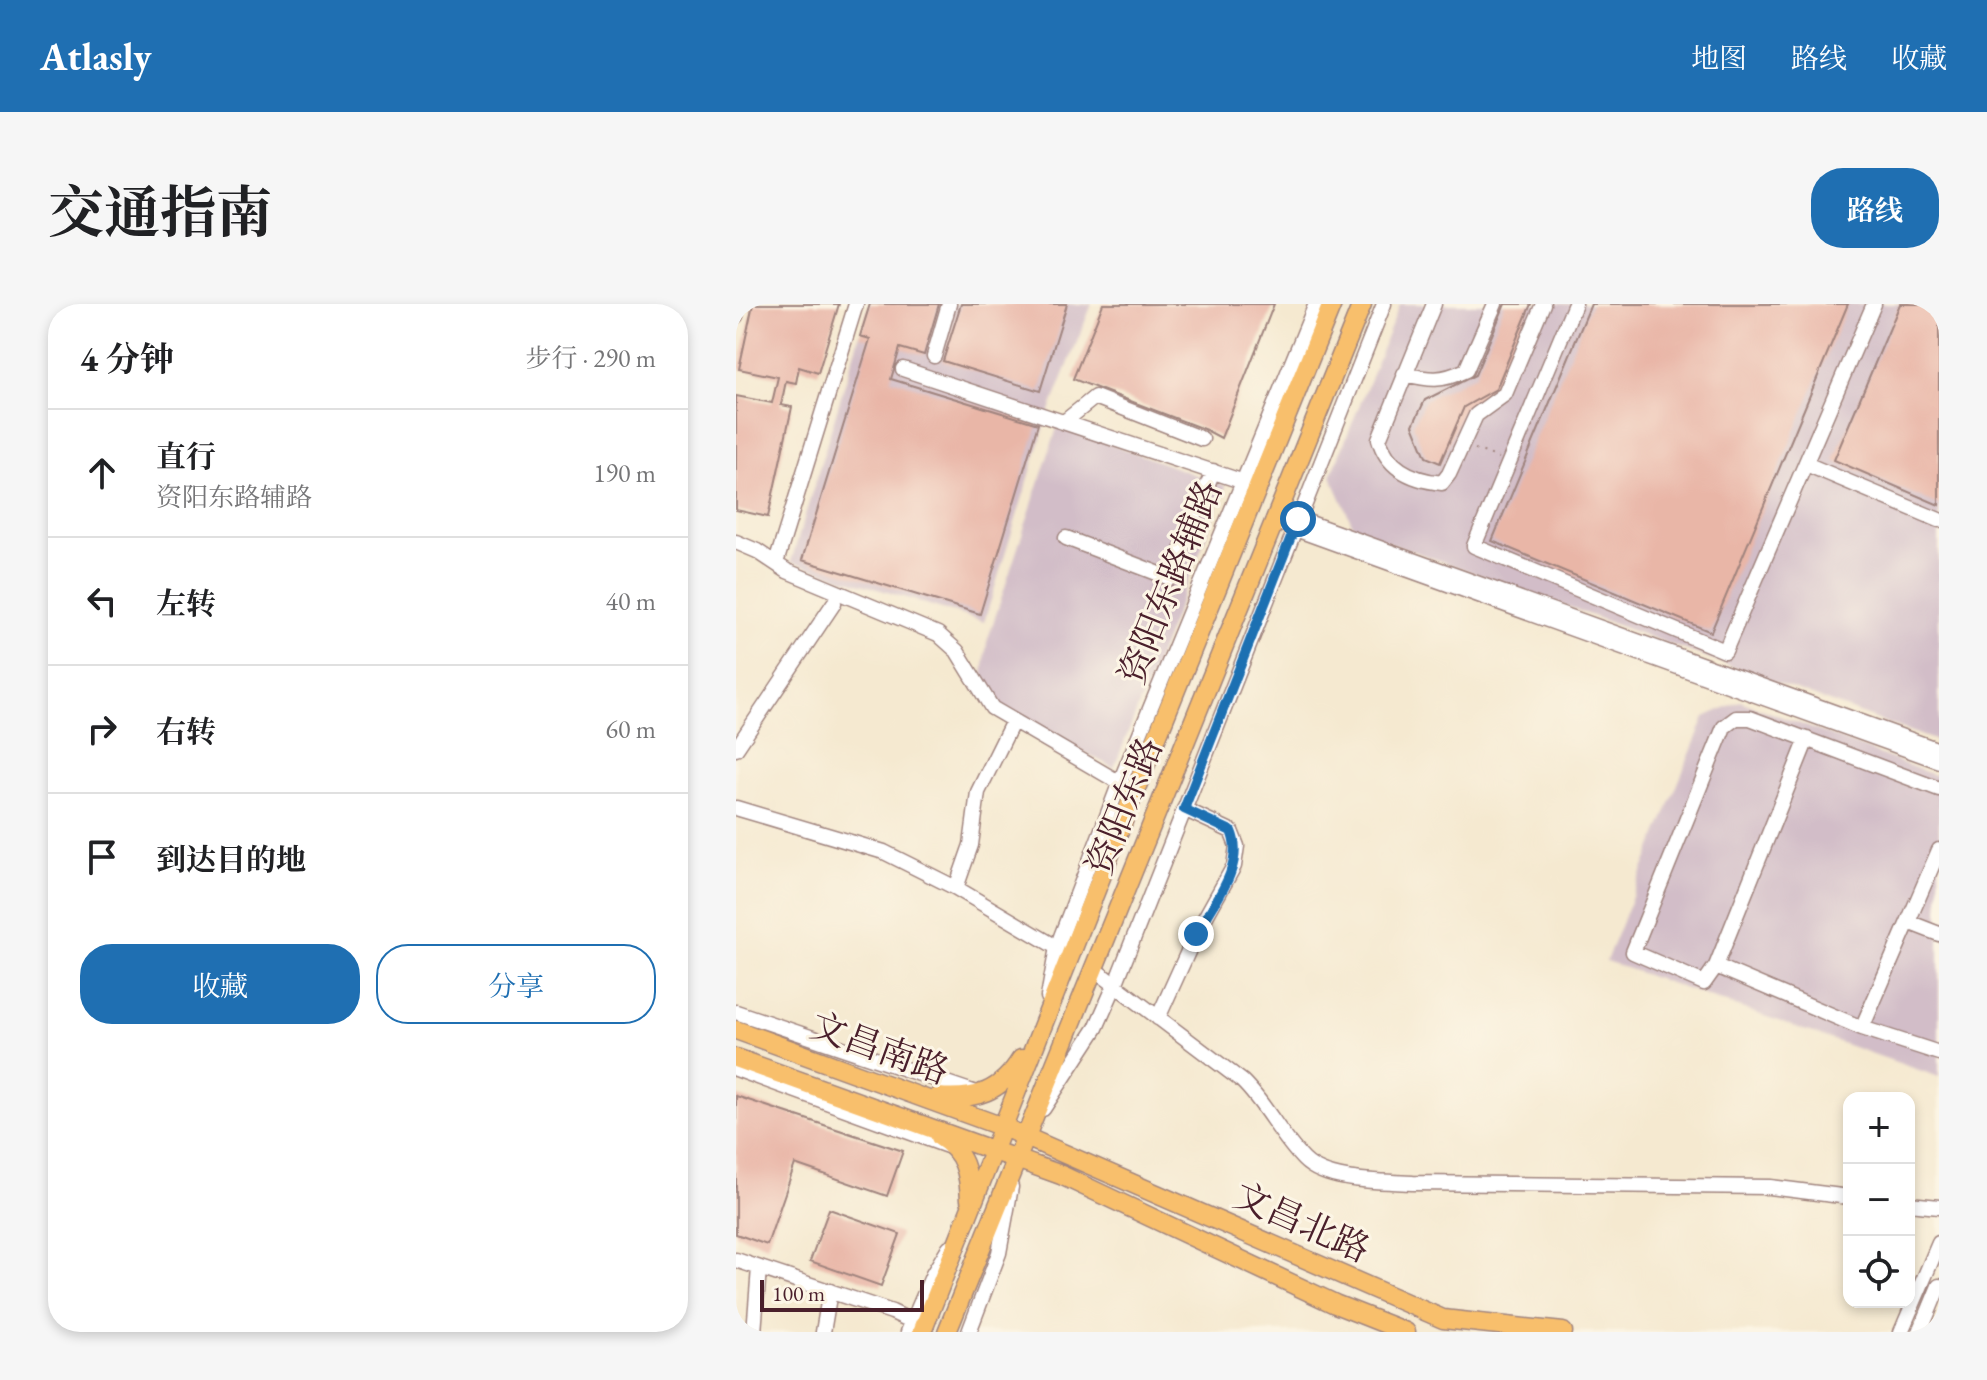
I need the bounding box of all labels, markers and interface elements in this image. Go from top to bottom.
text: Atlasly [40,32,151,81]
text: 地图 [1691,40,1747,76]
text: 路线 [1791,40,1847,76]
text: 收藏 [1891,40,1947,76]
button: 路线 [1811,168,1939,248]
text: 交通指南 [48,176,272,249]
text: 4 分钟 [80,337,174,381]
text: 步行 · 290 m [526,341,656,375]
text: 直行 [156,437,216,476]
icon: ahead [80,451,124,495]
text: 190 m [593,456,656,490]
street label: 资阳东路辅路 [1108,473,1232,691]
text: 资阳东路辅路 [156,480,312,514]
route start [1280,501,1316,537]
icon: left [80,579,124,623]
text: 左转 [156,584,216,623]
text: 40 m [606,584,656,618]
icon: right [80,707,124,751]
text: 右转 [156,712,216,751]
text: 60 m [606,712,656,746]
street label: 资阳东路 [1075,730,1173,882]
icon: arrive [80,835,124,879]
text: 到达目的地 [156,840,306,879]
route end [1178,916,1214,952]
button: 收藏 [80,944,360,1024]
button: 分享 [376,944,656,1024]
street label: 文昌南路 [804,1001,956,1095]
map controls [1843,1092,1915,1308]
button: + [1843,1092,1915,1164]
button: − [1843,1164,1915,1236]
street label: 文昌北路 [1227,1171,1377,1273]
button: locate [1843,1236,1915,1308]
scale bar [760,1276,924,1312]
text: 100 m [772,1279,825,1308]

